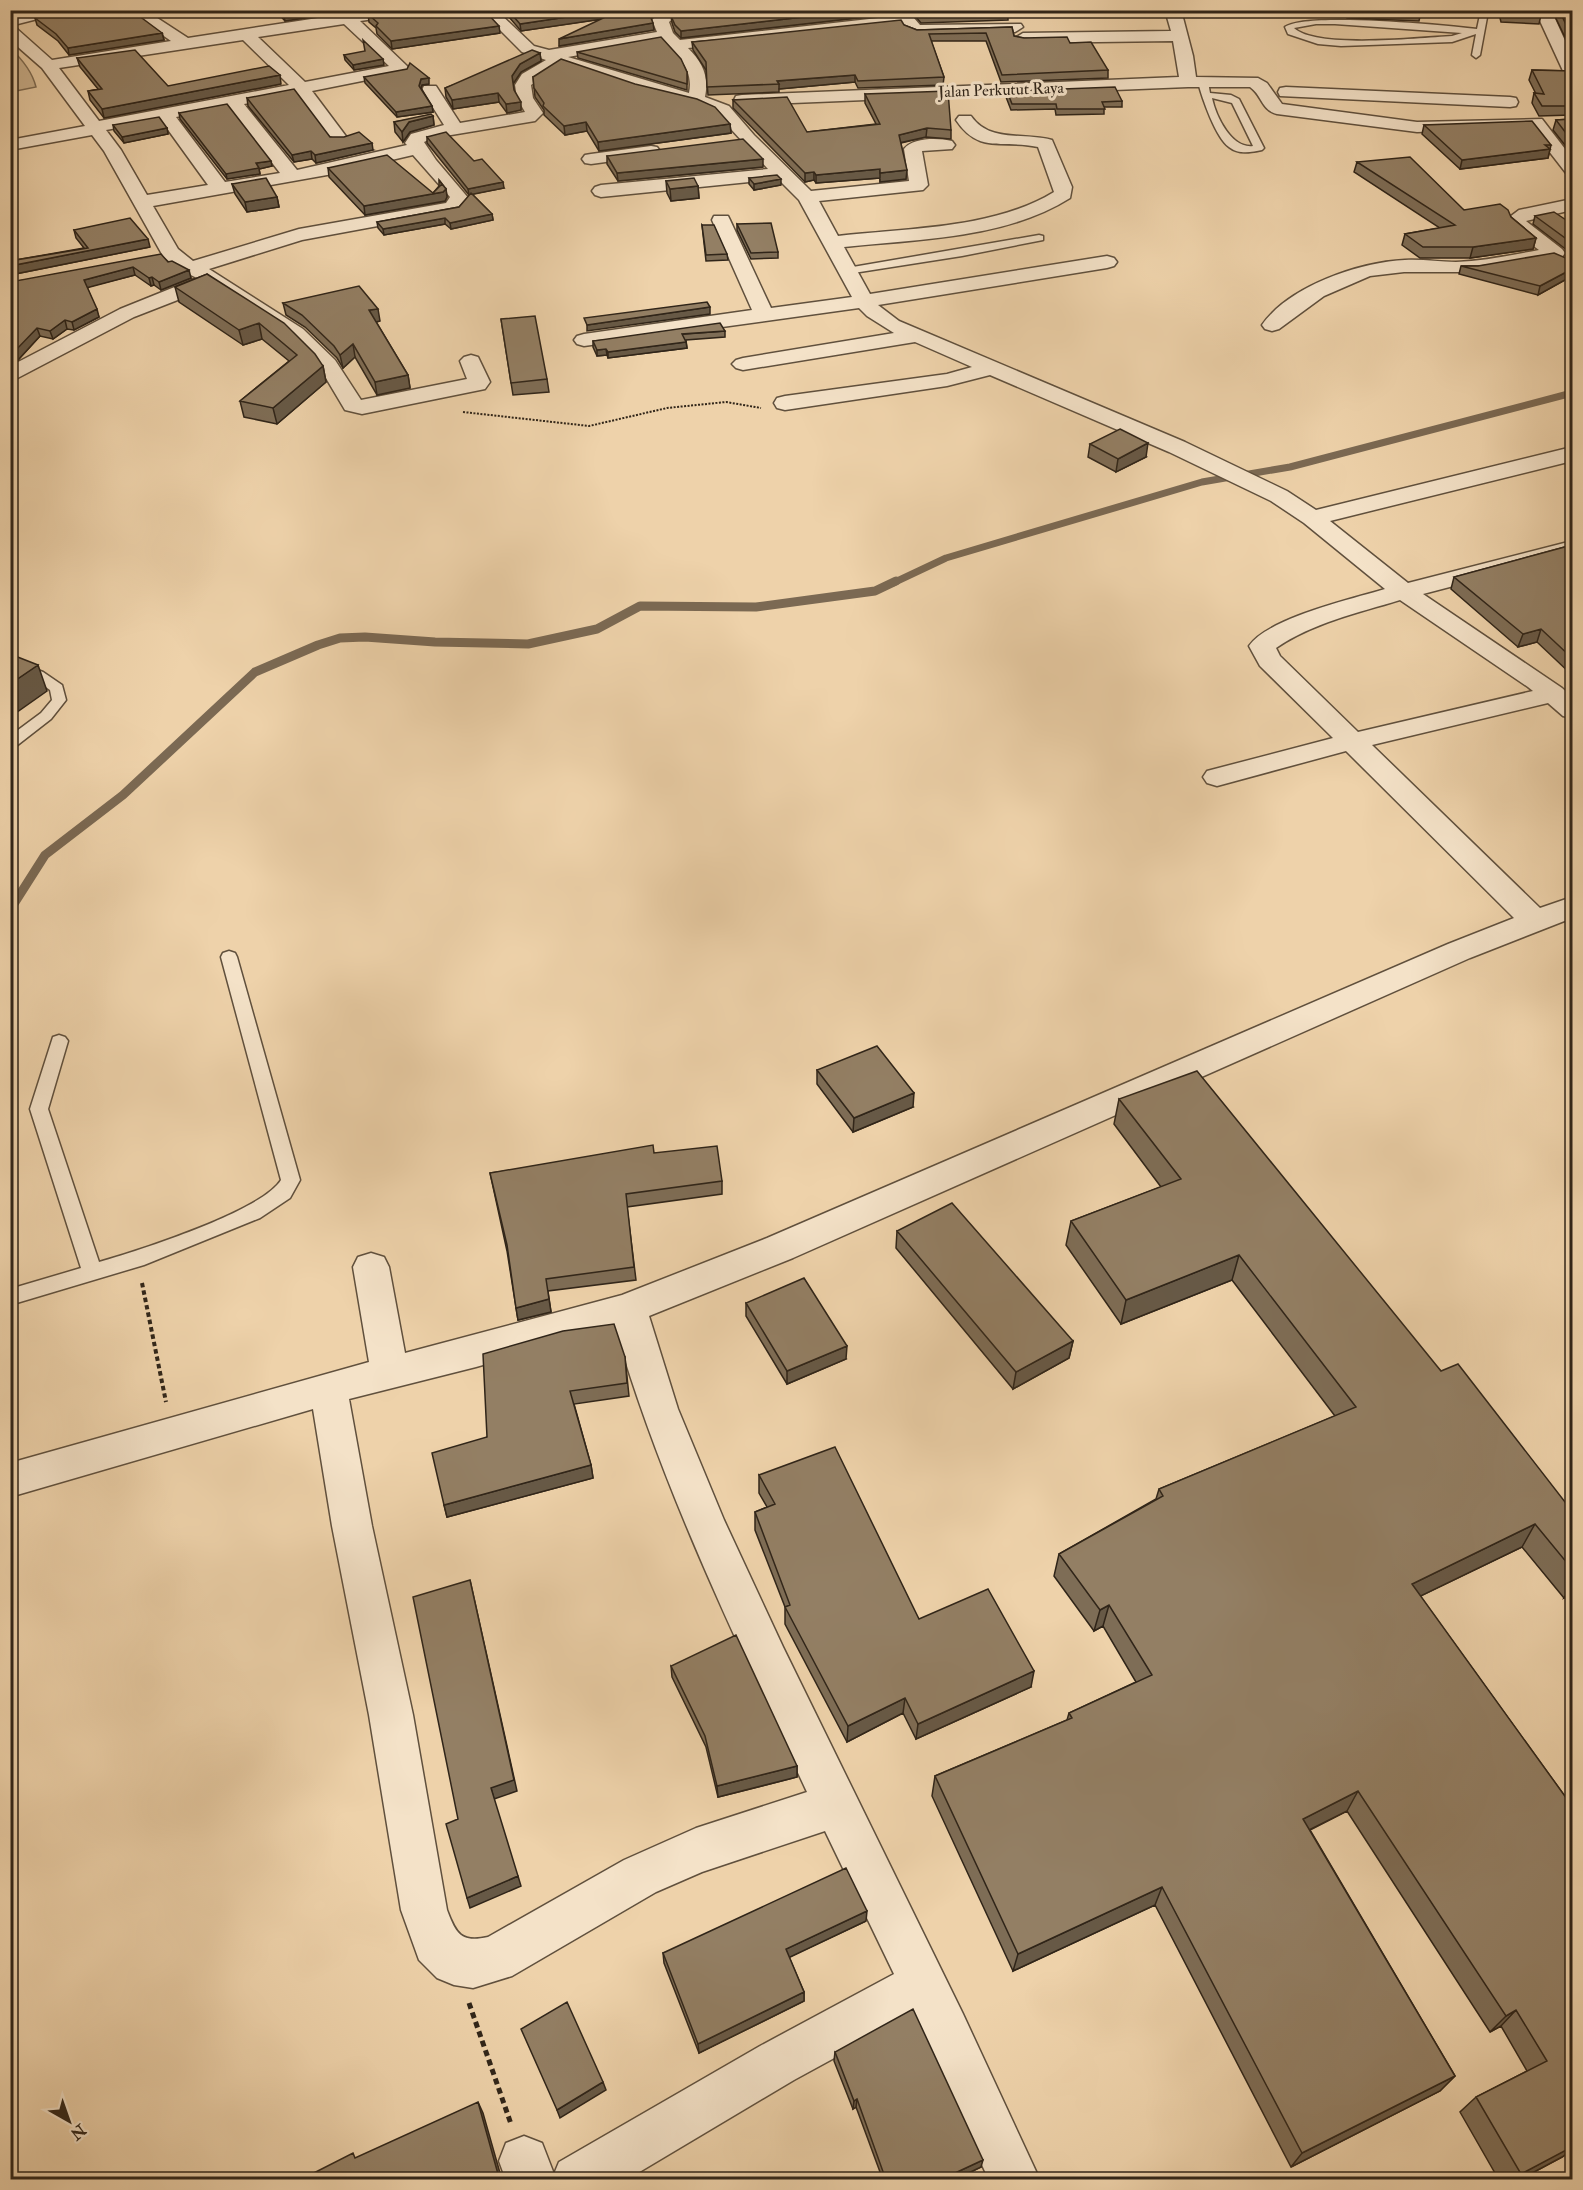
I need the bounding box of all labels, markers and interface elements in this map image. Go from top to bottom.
street label: Jalan Perkutut Raya [937,78,1065,103]
north arrow [39,2091,99,2151]
text: N [66,2119,91,2144]

